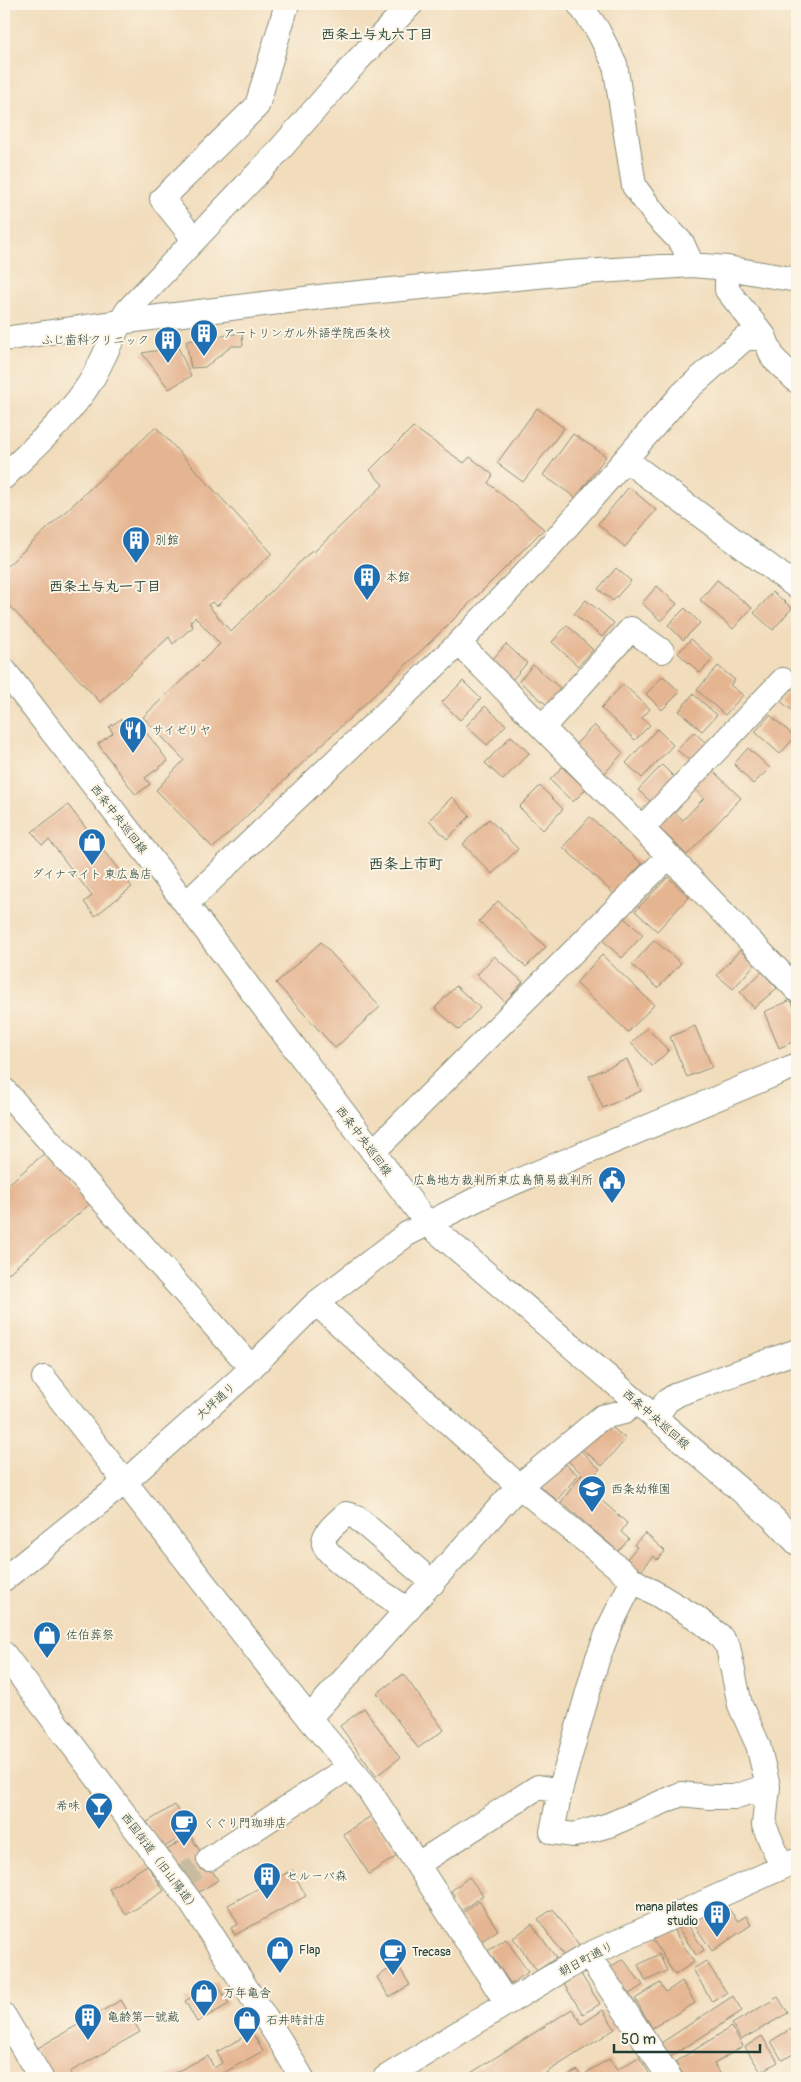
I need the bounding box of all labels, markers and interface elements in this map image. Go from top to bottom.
district label: 西条土与丸六丁目 [321,26,433,43]
building icon: アートリンガル外語学院西条校 [189,318,219,357]
building icon: ふじ歯科クリニック [153,325,183,364]
place label: アートリンガル外語学院西条校 [223,326,390,341]
place label: ふじ歯科クリニック [41,333,149,348]
building icon: 別館 [121,525,151,564]
place label: 別館 [155,533,179,548]
building icon: 本館 [352,562,382,601]
place label: 本館 [386,570,410,585]
district label: 西条土与丸一丁目 [49,578,161,595]
restaurant icon: サイゼリヤ [118,715,148,754]
place label: サイゼリヤ [152,723,211,738]
street label: 西条中央巡回線 [87,782,150,857]
shop icon: ダイナマイト 東広島店 [77,827,107,866]
district label: 西条上市町 [368,855,444,874]
place label: ダイナマイト 東広島店 [32,867,152,882]
street label: 西条中央巡回線 [332,1103,395,1179]
public building icon: 広島地方裁判所東広島簡易裁判所 [597,1165,627,1204]
place label: 広島地方裁判所東広島簡易裁判所 [413,1173,593,1188]
street label: 大坪通り [193,1380,239,1423]
street label: 西条中央巡回線 [619,1386,692,1453]
school or university icon: 西条幼稚園 [577,1474,607,1513]
place label: 西条幼稚園 [611,1482,671,1497]
shop icon: 佐伯葬祭 [32,1620,62,1659]
place label: 佐伯葬祭 [66,1628,114,1643]
bar icon: 希味 [84,1791,114,1830]
place label: 希味 [56,1799,80,1814]
cafe icon: くぐり門珈琲店 [169,1808,199,1847]
street label: 西国街道（旧山陽道） [117,1810,202,1915]
place label: くぐり門珈琲店 [203,1816,287,1831]
building icon: セルーバ森 [252,1861,282,1900]
place label: セルーバ森 [286,1869,347,1884]
building icon: mana pilates studio [702,1899,732,1938]
place label: mana pilates studio [635,1900,699,1929]
shop icon: Flap [265,1935,295,1974]
cafe icon: Trecasa [378,1937,408,1976]
street label: 朝日町通り [556,1939,616,1980]
place label: Flap [299,1943,321,1958]
place label: Trecasa [412,1945,451,1960]
shop icon: 万年亀舎 [189,1978,219,2017]
place label: 万年亀舎 [223,1986,271,2001]
building icon: 亀齢第一號藏 [73,2002,103,2041]
shop icon: 石井時計店 [232,2005,262,2044]
place label: 亀齢第一號藏 [107,2010,179,2025]
place label: 石井時計店 [266,2013,326,2028]
scale bar [614,2022,760,2054]
text: 50 m [621,2030,656,2049]

